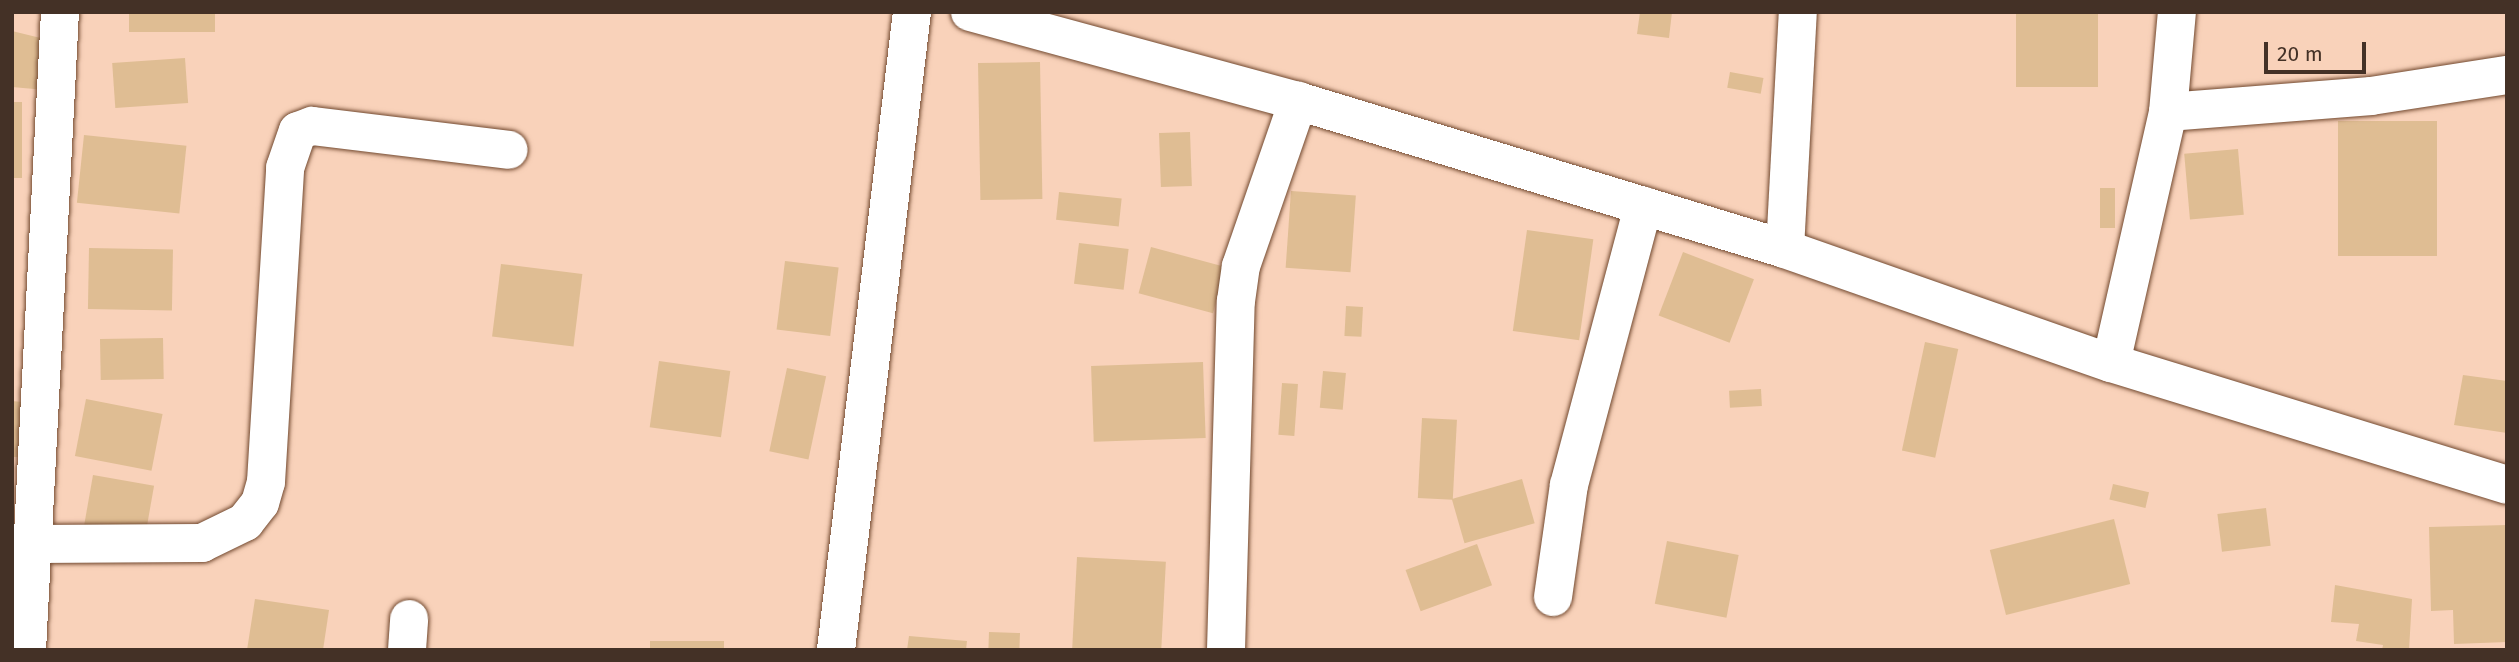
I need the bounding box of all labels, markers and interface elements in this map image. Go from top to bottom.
scale bar [2267,28,2368,72]
text: 20 m [2277,41,2323,67]

